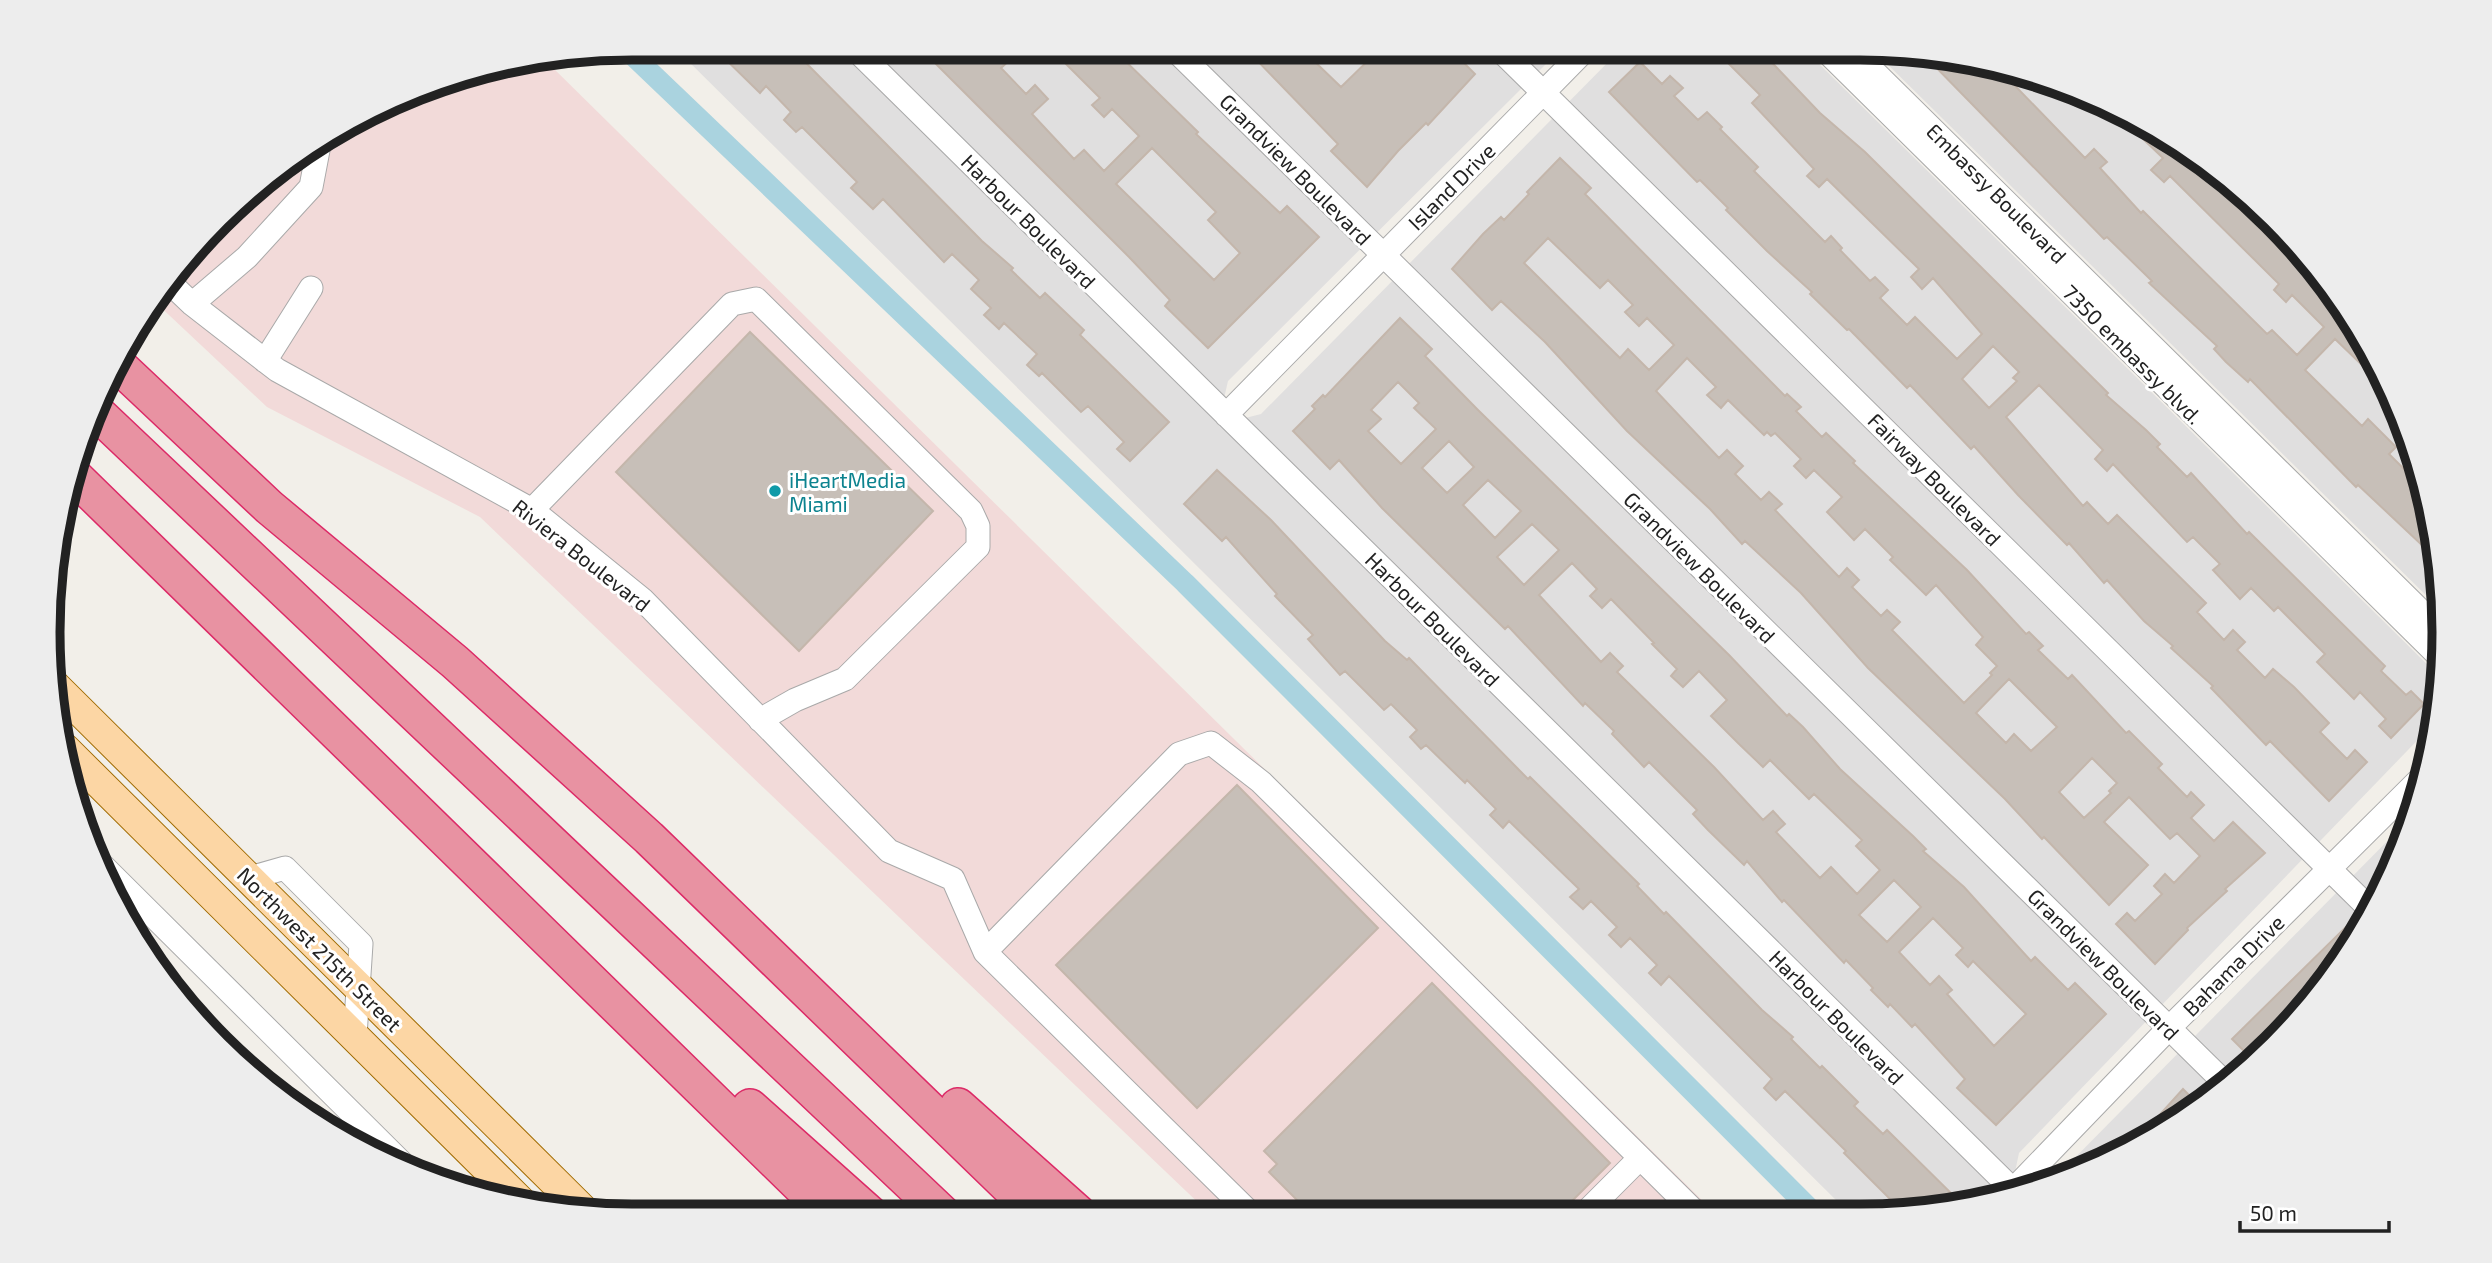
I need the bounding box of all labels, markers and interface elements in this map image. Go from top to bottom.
street label: Grandview Boulevard [1215,88,1377,250]
street label: Embassy Boulevard [1922,118,2072,268]
street label: Island Drive [1402,137,1500,235]
street label: Harbour Boulevard [957,149,1101,293]
street label: 7350 embassy blvd. [2058,279,2208,429]
street label: Fairway Boulevard [1863,407,2007,551]
place label: iHeartMedia Miami [789,467,906,516]
marker: iHeartMedia Miami [767,483,783,499]
street label: Grandview Boulevard [1619,486,1781,648]
street label: Riviera Boulevard [508,494,656,616]
street label: Harbour Boulevard [1361,547,1505,691]
street label: Northwest 215th Street [233,862,407,1036]
street label: Grandview Boulevard [2023,883,2185,1045]
street label: Bahama Drive [2177,909,2289,1021]
street label: Harbour Boulevard [1765,945,1909,1089]
scale bar [2240,1190,2389,1234]
text: 50 m [2250,1200,2297,1225]

